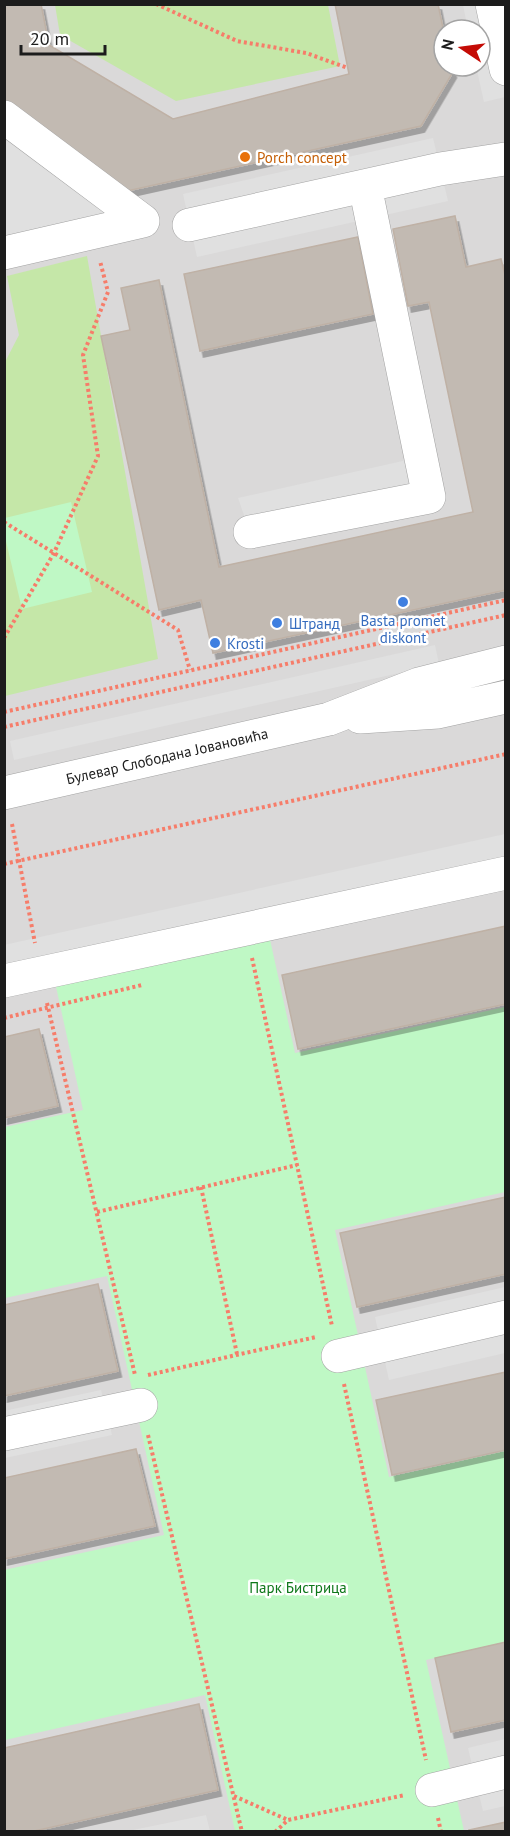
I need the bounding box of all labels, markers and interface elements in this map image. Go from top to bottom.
scale bar [21,18,105,56]
north arrow [432,18,492,78]
text: 20 m [30,27,69,50]
text: N [436,37,458,52]
place label: Porch concept [257,148,347,167]
marker: Porch concept [238,150,252,164]
marker: Basta promet diskont [396,595,410,609]
place label: Basta promet diskont [360,611,446,647]
place label: Штранд [289,614,340,633]
marker: Штранд [270,616,284,630]
place label: Krosti [227,634,264,653]
marker: Krosti [208,636,222,650]
street label: Булевар Слободана Јовановића [64,723,270,789]
park label: Парк Бистрица [249,1578,347,1597]

